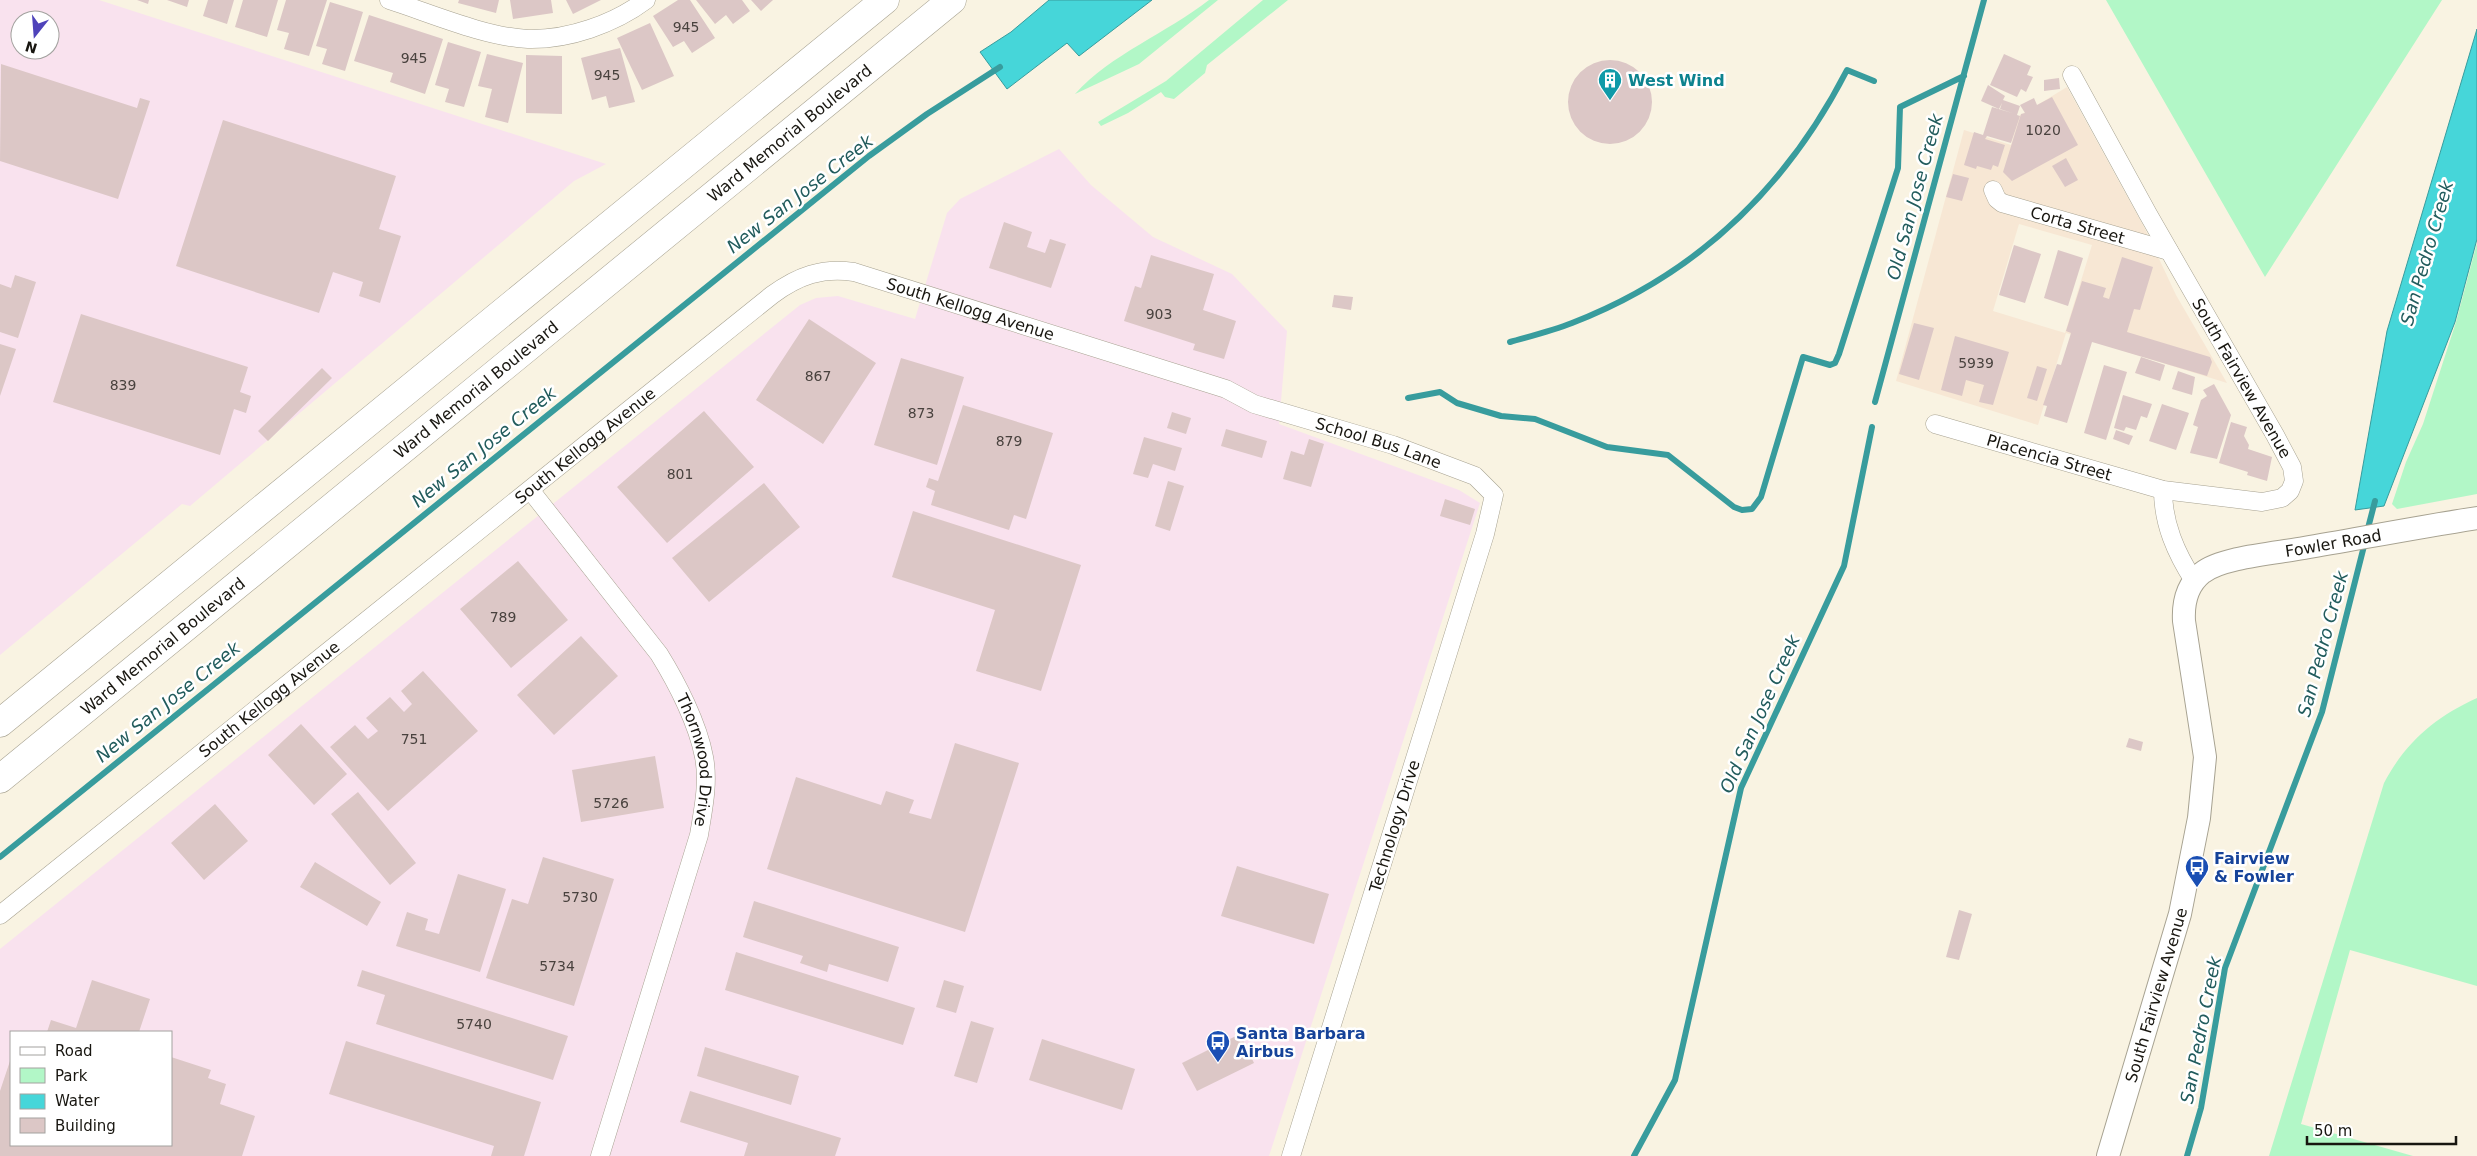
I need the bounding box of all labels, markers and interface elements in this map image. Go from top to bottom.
north arrow [10,10,60,60]
house number: 945 [673,19,699,35]
text: N [23,38,39,57]
house number: 945 [401,50,427,66]
street label: Ward Memorial Boulevard [704,61,876,206]
house number: 945 [594,67,620,83]
building icon: West Wind [1597,67,1623,101]
place label: West Wind [1628,71,1725,90]
water label: Old San Jose Creek [1882,110,1947,282]
house number: 1020 [2025,122,2061,138]
water label: New San Jose Creek [722,129,878,257]
water label: San Pedro Creek [2396,177,2458,328]
street label: Corta Street [2028,203,2127,248]
street label: South Kellogg Avenue [884,274,1057,344]
street label: South Fairview Avenue [2188,295,2295,462]
house number: 903 [1146,306,1172,322]
street label: Ward Memorial Boulevard [390,317,562,463]
house number: 5939 [1958,355,1994,371]
house number: 867 [805,368,831,384]
house number: 839 [110,377,136,393]
water label: New San Jose Creek [407,381,561,511]
street label: South Kellogg Avenue [511,384,659,508]
house number: 873 [908,405,934,421]
street label: School Bus Lane [1313,414,1444,472]
street label: Placencia Street [1984,430,2114,485]
house number: 879 [996,433,1022,449]
house number: 801 [667,466,693,482]
street label: Fowler Road [2284,525,2383,561]
water label: San Pedro Creek [2293,567,2352,719]
street label: Ward Memorial Boulevard [77,574,249,719]
house number: 789 [490,609,516,625]
water label: Old San Jose Creek [1715,630,1805,796]
water label: New San Jose Creek [91,636,245,766]
street label: South Kellogg Avenue [195,637,343,761]
street label: Thornwood Drive [672,690,715,828]
house number: 751 [401,731,427,747]
street label: Technology Drive [1365,758,1424,896]
house number: 5726 [593,795,629,811]
place label: Fairview & Fowler [2214,849,2294,886]
bus stop icon: Fairview & Fowler [2184,854,2210,888]
house number: 5730 [562,889,598,905]
street label: South Fairview Avenue [2121,906,2191,1085]
water label: San Pedro Creek [2176,953,2225,1105]
house number: 5734 [539,958,575,974]
house number: 5740 [456,1016,492,1032]
place label: Santa Barbara Airbus [1236,1024,1366,1061]
bus stop icon: Santa Barbara Airbus [1205,1029,1231,1063]
legend [10,1031,172,1146]
text: Road [55,1042,93,1060]
text: Park [55,1067,88,1085]
text: Water [55,1092,100,1110]
scale bar [2307,1114,2456,1146]
text: Building [55,1117,116,1135]
text: 50 m [2314,1122,2352,1140]

